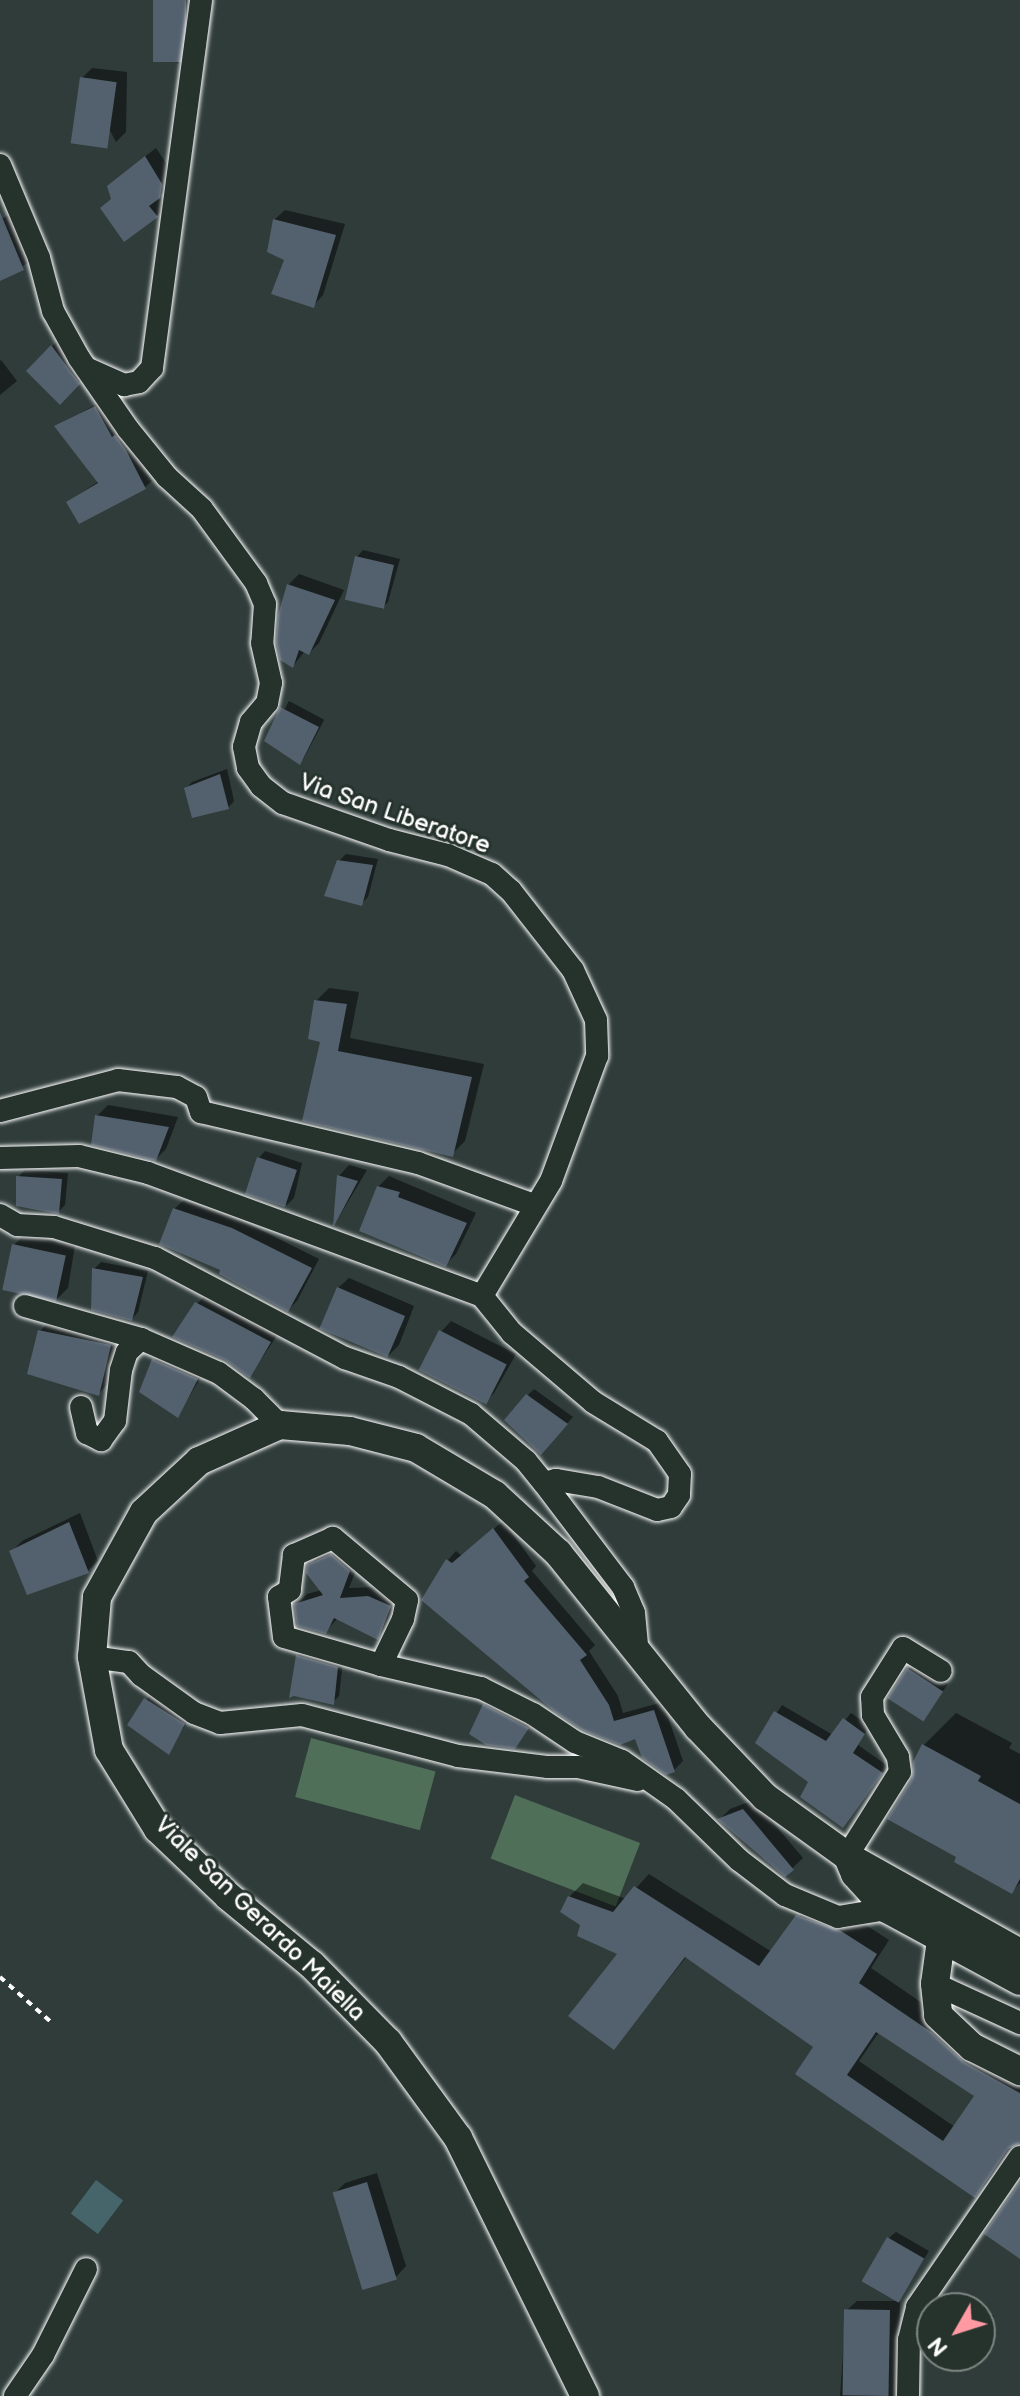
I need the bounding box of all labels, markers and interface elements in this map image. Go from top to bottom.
street label: Via San Liberatore [296,768,494,860]
street label: Viale San Gerardo Maiella [148,1811,372,2027]
north arrow [916,2292,996,2372]
text: N [923,2331,954,2361]

